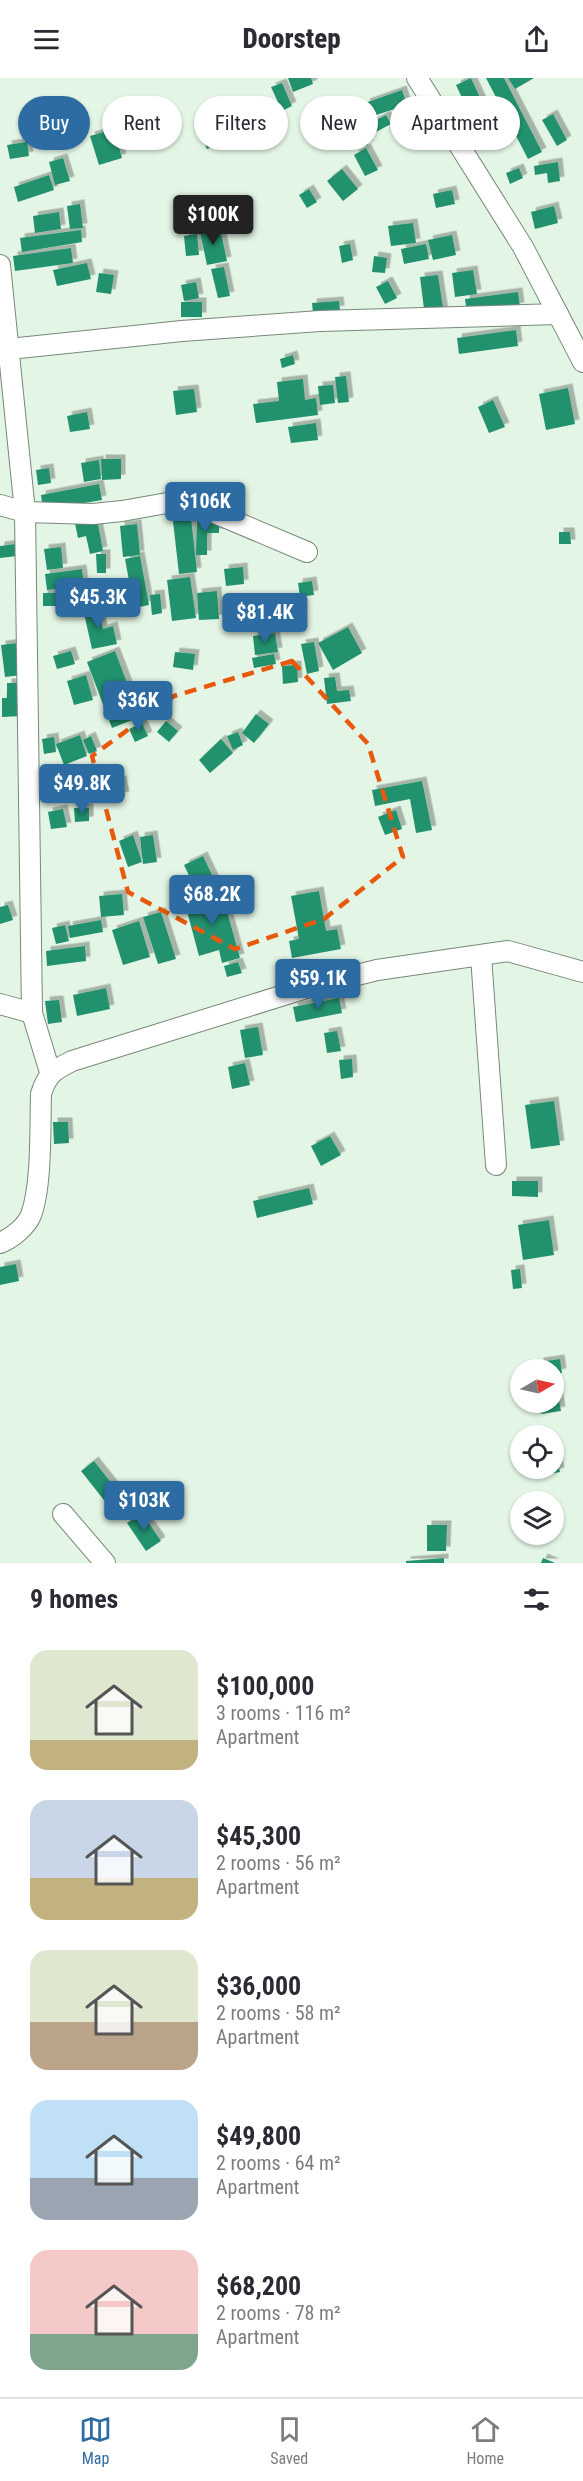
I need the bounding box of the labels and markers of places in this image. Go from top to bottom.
pin: $100K [171,195,255,246]
pin: $106K [163,482,247,533]
pin: $45.3K [49,578,147,629]
pin: $81.4K [216,593,314,644]
pin: $36K [102,681,174,732]
pin: $49.8K [33,764,131,815]
pin: $68.2K [163,875,261,926]
pin: $59.1K [269,959,367,1010]
pin: $103K [102,1481,186,1532]

